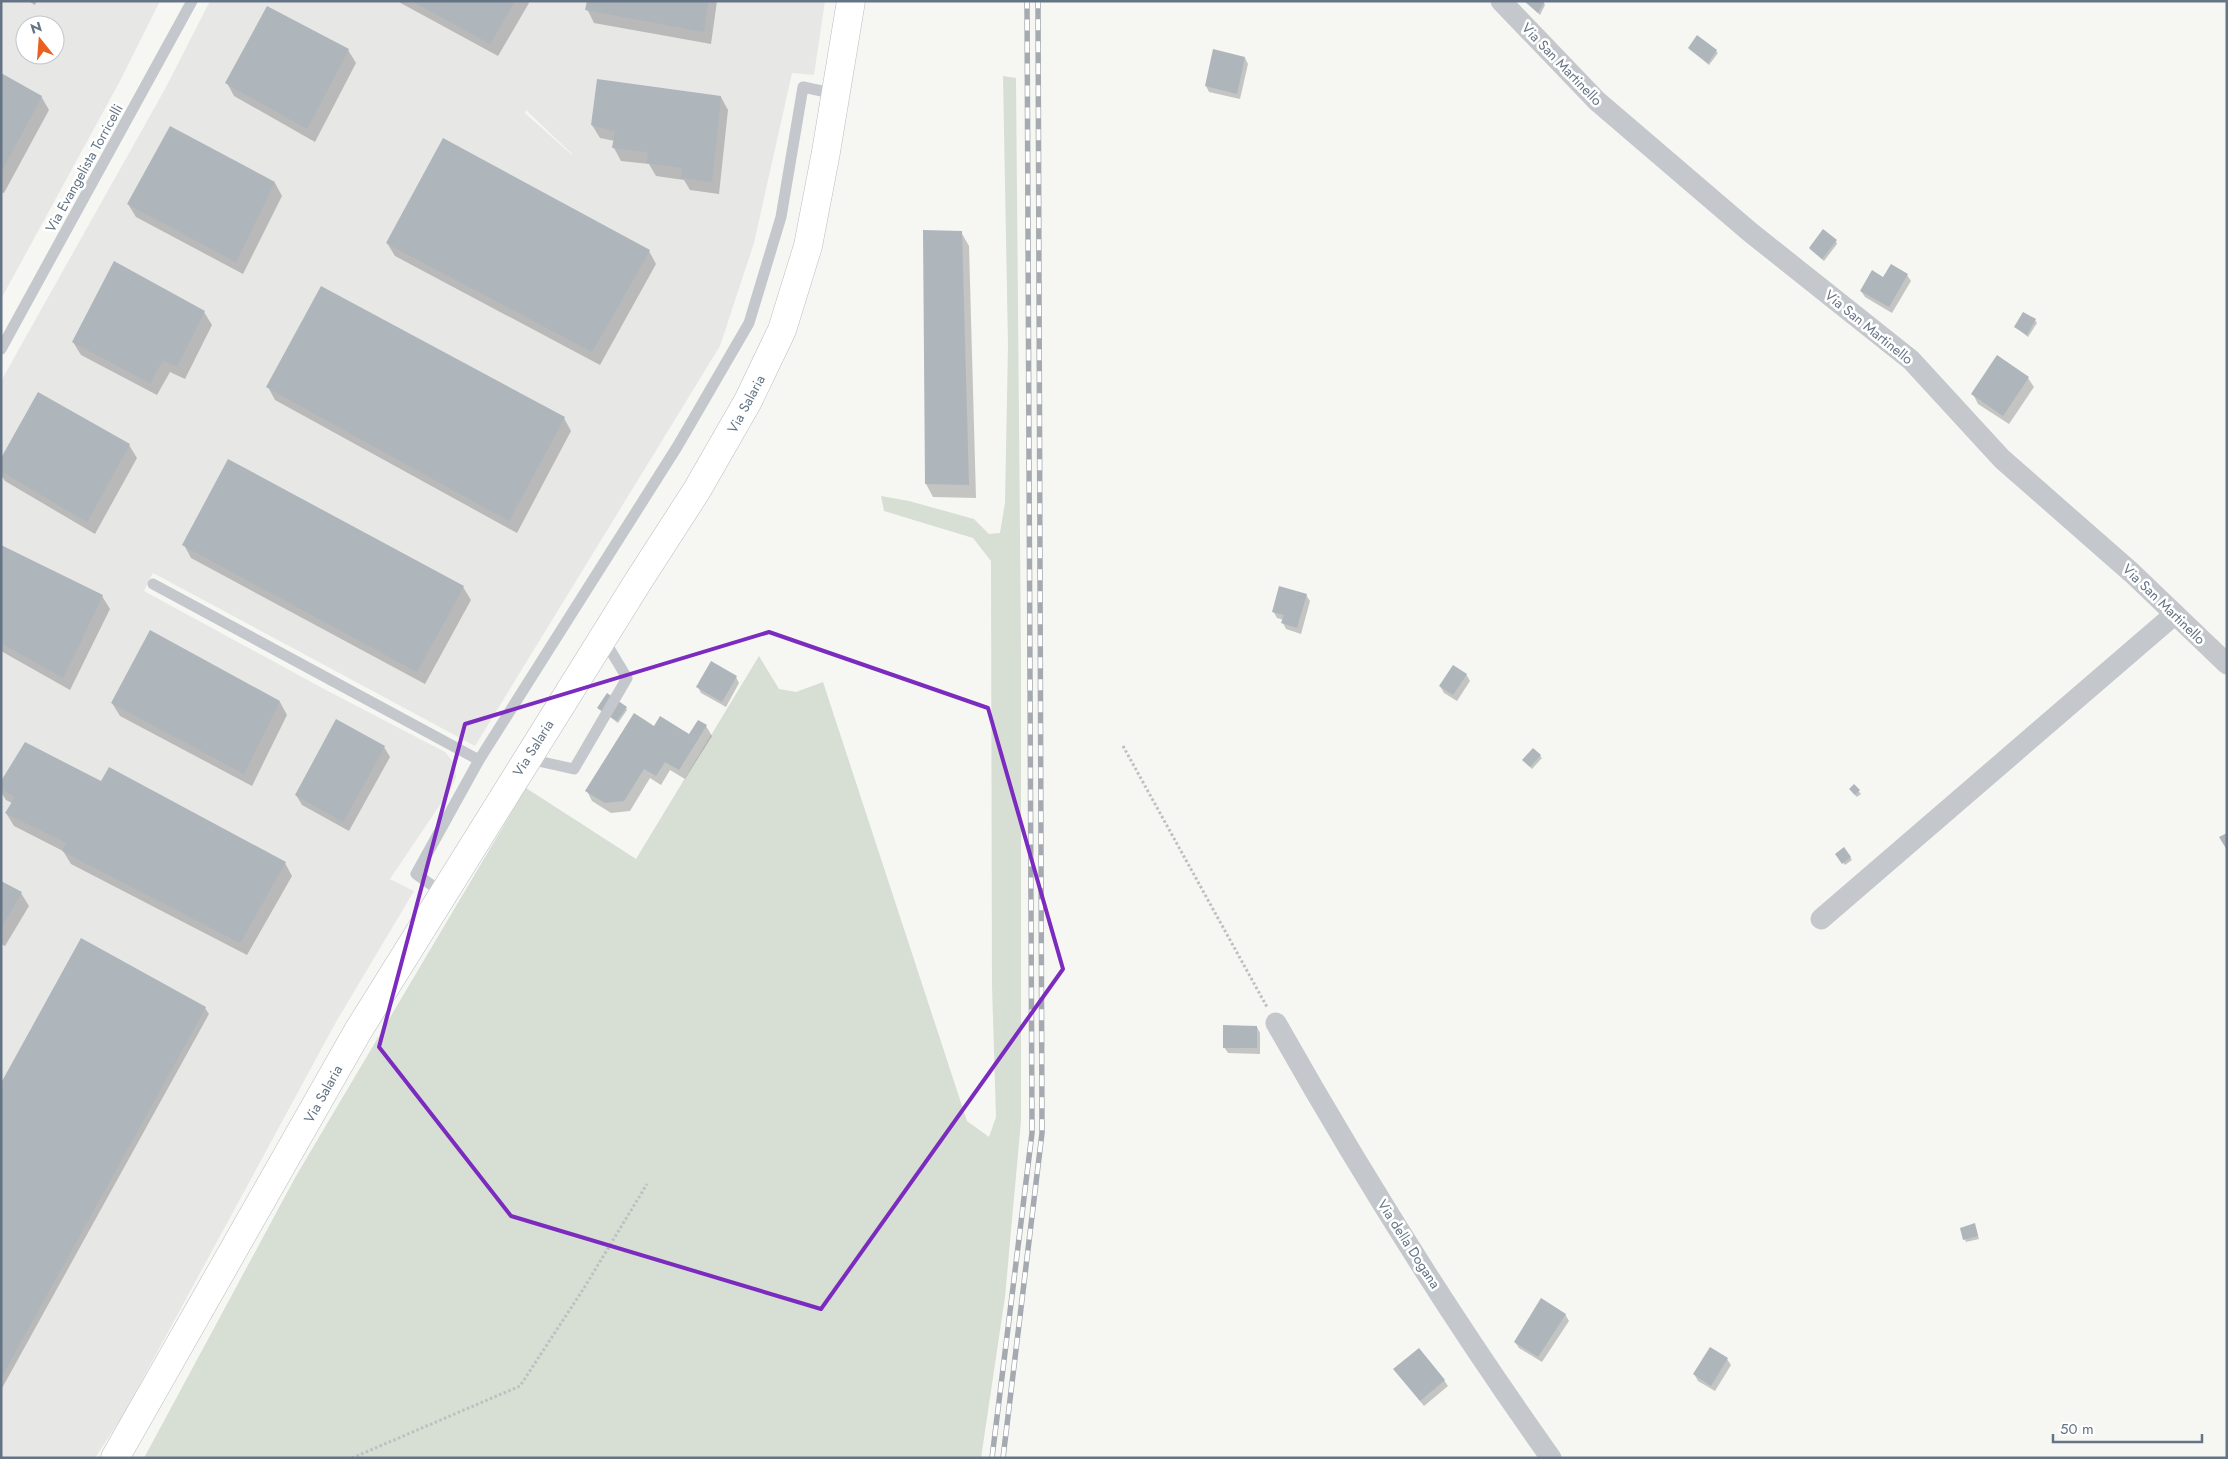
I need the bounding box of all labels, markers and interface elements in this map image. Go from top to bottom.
north arrow [15,15,65,65]
text: N [28,16,44,39]
street label: Via San Martinello [1517,18,1607,110]
street label: Via Evangelista Torricelli [40,100,128,236]
street label: Via San Martinello [1821,285,1918,369]
street label: Via Salaria [722,371,770,437]
street label: Via San Martinello [2118,559,2210,649]
street label: Via Salaria [508,716,558,780]
street label: Via Salaria [299,1061,347,1127]
street label: Via della Dogana [1373,1196,1445,1292]
scale bar [2053,1412,2202,1444]
text: 50 m [2060,1418,2094,1440]

